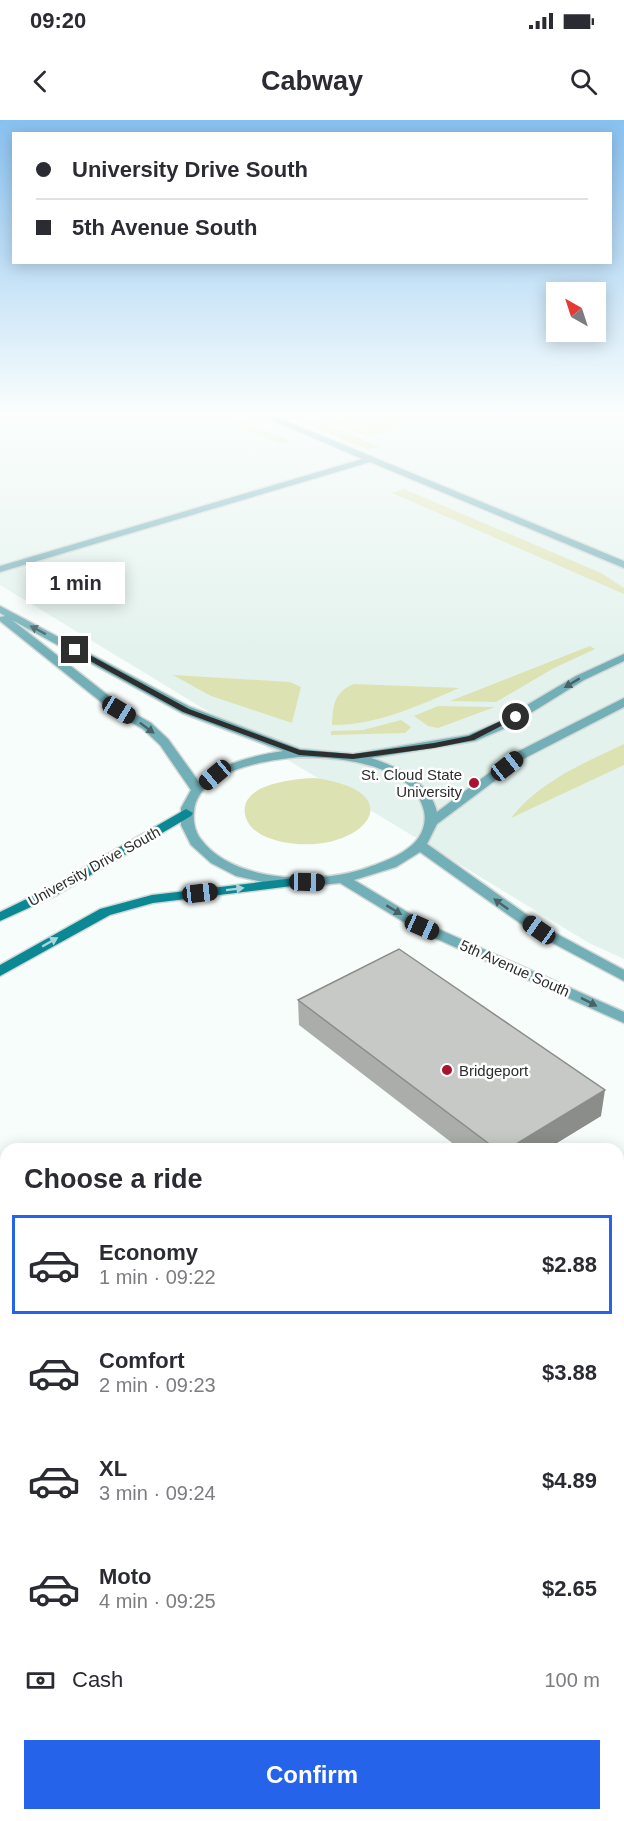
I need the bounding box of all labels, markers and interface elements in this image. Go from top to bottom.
text: 09:20 [30,8,86,33]
icon: back [24,65,57,98]
icon: search [567,65,600,98]
text: Cabway [261,66,363,96]
text: University Drive South [72,157,308,182]
text: 5th Avenue South [72,215,257,240]
north arrow [546,282,606,342]
map controls [546,282,606,342]
callout: 1 min [26,563,124,605]
text: 1 min [49,572,102,594]
one-way arrow [29,625,46,635]
route end [61,636,88,663]
one-way arrow [564,677,580,688]
car [99,693,139,727]
route start [502,703,529,730]
one-way arrow [139,721,155,734]
car [487,748,527,784]
car [195,757,235,793]
place label: St. Cloud State University [361,766,462,800]
marker: St. Cloud State University [467,776,481,790]
street label: University Drive South [25,823,163,909]
car [289,873,325,891]
car [181,882,219,904]
one-way arrow [226,884,245,893]
one-way arrow [494,898,509,910]
one-way arrow [386,905,402,916]
car [402,911,442,943]
car [519,912,559,948]
one-way arrow [42,936,58,947]
street label: 5th Avenue South [458,936,572,1000]
one-way arrow [581,997,598,1006]
place label: Bridgeport [459,1062,529,1079]
marker: Bridgeport [440,1063,454,1077]
text: Choose a ride [24,1164,203,1194]
icon: car [27,1238,81,1292]
text: Economy [99,1240,198,1265]
text: $2.88 [542,1252,597,1277]
text: 1 min · 09:22 [99,1266,216,1288]
icon: car [27,1346,81,1400]
text: Comfort [99,1348,185,1373]
text: $3.88 [542,1360,597,1385]
text: 2 min · 09:23 [99,1374,216,1396]
icon: car [27,1454,81,1508]
text: XL [99,1456,127,1481]
text: $4.89 [542,1468,597,1493]
text: 3 min · 09:24 [99,1482,216,1504]
icon: car [27,1562,81,1616]
text: Moto [99,1564,152,1589]
text: $2.65 [542,1576,597,1601]
text: 4 min · 09:25 [99,1590,216,1612]
icon: cash [24,1664,57,1697]
text: Cash [72,1667,123,1692]
text: 100 m [544,1669,600,1691]
button: Confirm [24,1740,600,1809]

